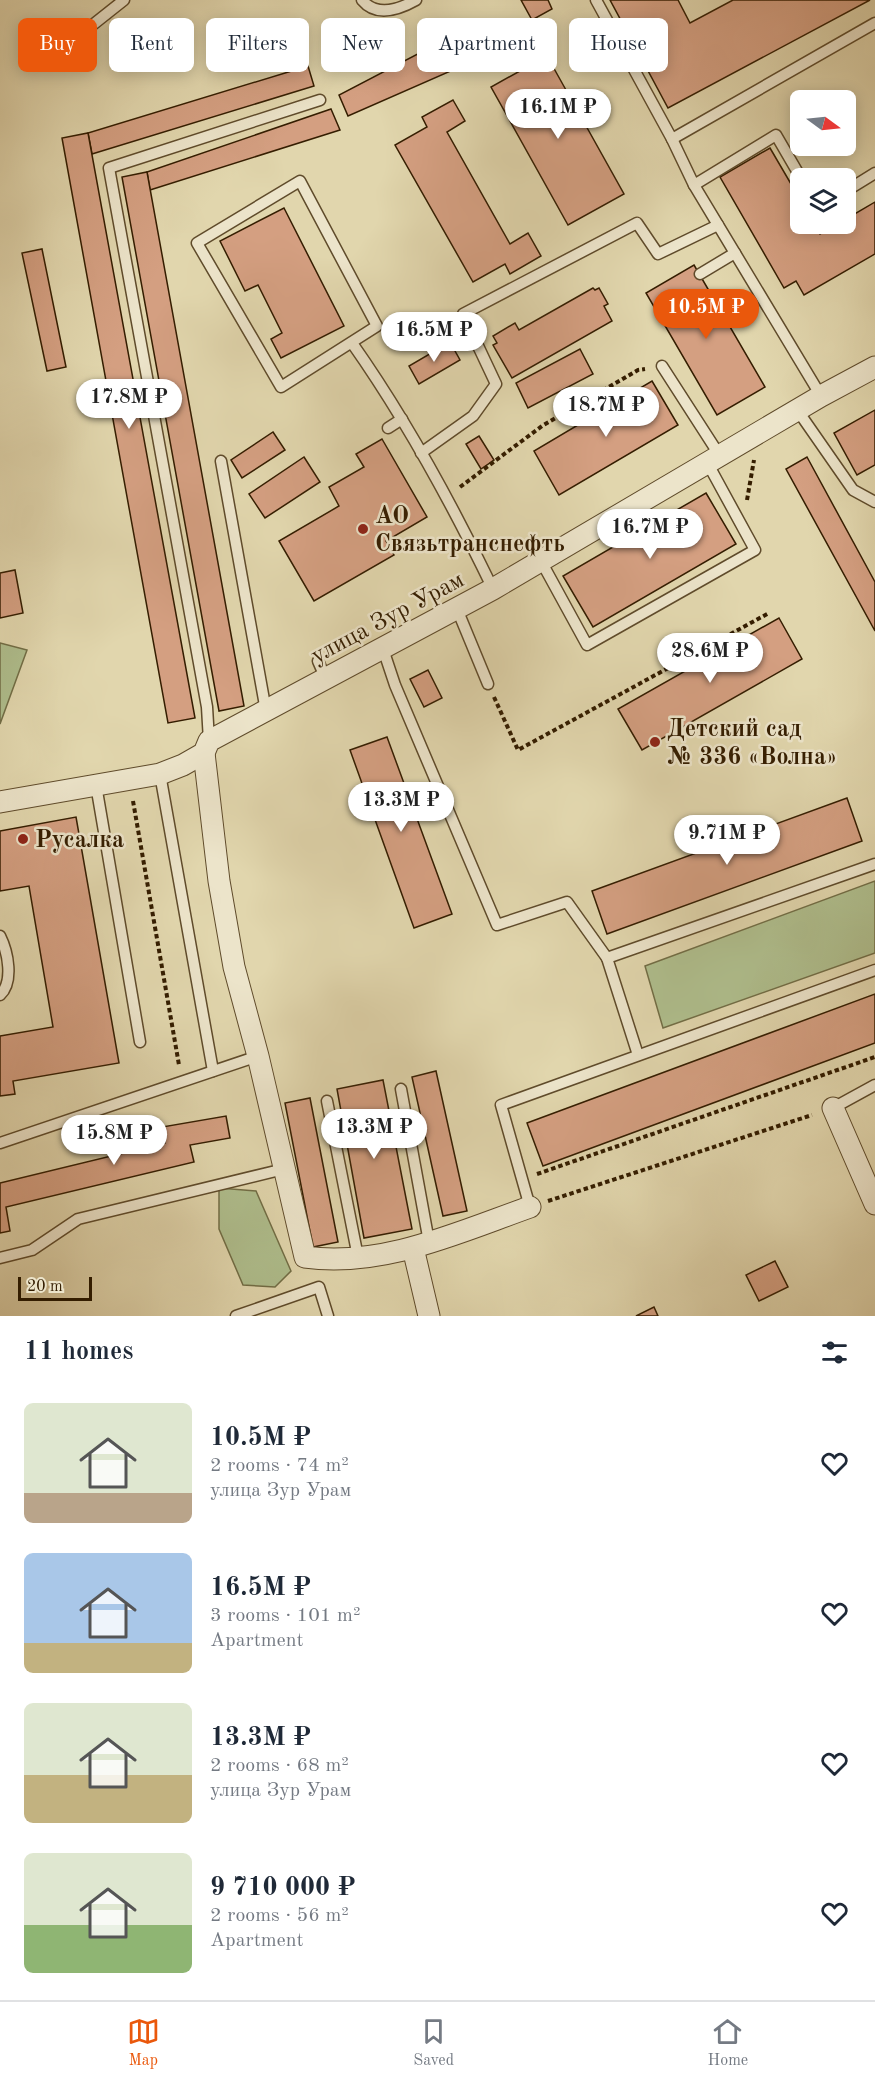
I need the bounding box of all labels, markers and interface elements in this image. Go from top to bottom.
chip: Buy [18,18,97,72]
chip: Rent [109,18,194,72]
chip: Filters [206,18,309,72]
chip: New [321,18,405,72]
chip: Apartment [417,18,557,72]
chip: House [569,18,668,72]
pin: 16.1M ₽ [503,89,613,140]
north arrow [790,90,856,156]
map controls [790,90,856,234]
text: 16.1M ₽ [519,98,597,118]
button: layers [790,168,856,234]
pin: 10.5M ₽ [651,289,761,340]
text: 10.5M ₽ [667,298,745,318]
pin: 16.5M ₽ [379,312,489,363]
text: 16.5M ₽ [395,321,473,341]
pin: 17.8M ₽ [74,379,184,430]
pin: 18.7M ₽ [551,387,661,438]
text: 17.8M ₽ [90,388,168,408]
text: 18.7M ₽ [567,396,645,416]
place label: АО Связьтранснефть [375,505,565,557]
pin: 16.7M ₽ [595,509,705,560]
text: 16.7M ₽ [611,518,689,538]
marker: АО Связьтранснефть [356,522,370,536]
street label: улица Зур Урам [307,568,468,669]
pin: 28.6M ₽ [655,633,765,684]
text: 28.6M ₽ [671,642,749,662]
place label: Детский сад № 336 «Волна» [667,718,838,770]
marker: Детский сад № 336 «Волна» [648,735,662,749]
pin: 13.3M ₽ [346,782,456,833]
text: 13.3M ₽ [362,791,440,811]
pin: 9.71M ₽ [672,815,782,866]
text: 9.71M ₽ [688,824,766,844]
place label: Русалка [35,829,124,853]
marker: Русалка [16,832,30,846]
pin: 13.3M ₽ [319,1109,429,1160]
pin: 15.8M ₽ [59,1115,169,1166]
text: 13.3M ₽ [335,1118,413,1138]
text: 15.8M ₽ [75,1124,153,1144]
scale bar [18,1274,92,1302]
text: 20 m [27,1279,63,1295]
icon: filters [818,1336,851,1369]
text: 11 homes [24,1339,133,1365]
text: 10.5M ₽ [210,1425,311,1451]
icon: home [72,1427,144,1499]
icon: heart [818,1447,851,1480]
text: 2 rooms · 74 m² [210,1456,349,1476]
text: улица Зур Урам [210,1481,351,1501]
text: 16.5M ₽ [210,1575,311,1601]
icon: home [72,1577,144,1649]
icon: heart [818,1597,851,1630]
text: 3 rooms · 101 m² [210,1606,360,1626]
text: Apartment [210,1631,304,1651]
text: 13.3M ₽ [210,1725,311,1751]
icon: home [72,1727,144,1799]
icon: heart [818,1747,851,1780]
text: 2 rooms · 68 m² [210,1756,349,1776]
text: улица Зур Урам [210,1781,351,1801]
text: 9 710 000 ₽ [210,1875,356,1901]
icon: home [72,1877,144,1949]
icon: heart [818,1897,851,1930]
text: 2 rooms · 56 m² [210,1906,349,1926]
text: Apartment [210,1931,304,1951]
tab: Map [127,2015,160,2071]
tab: Saved [413,2015,454,2071]
tab: Home [708,2015,748,2071]

